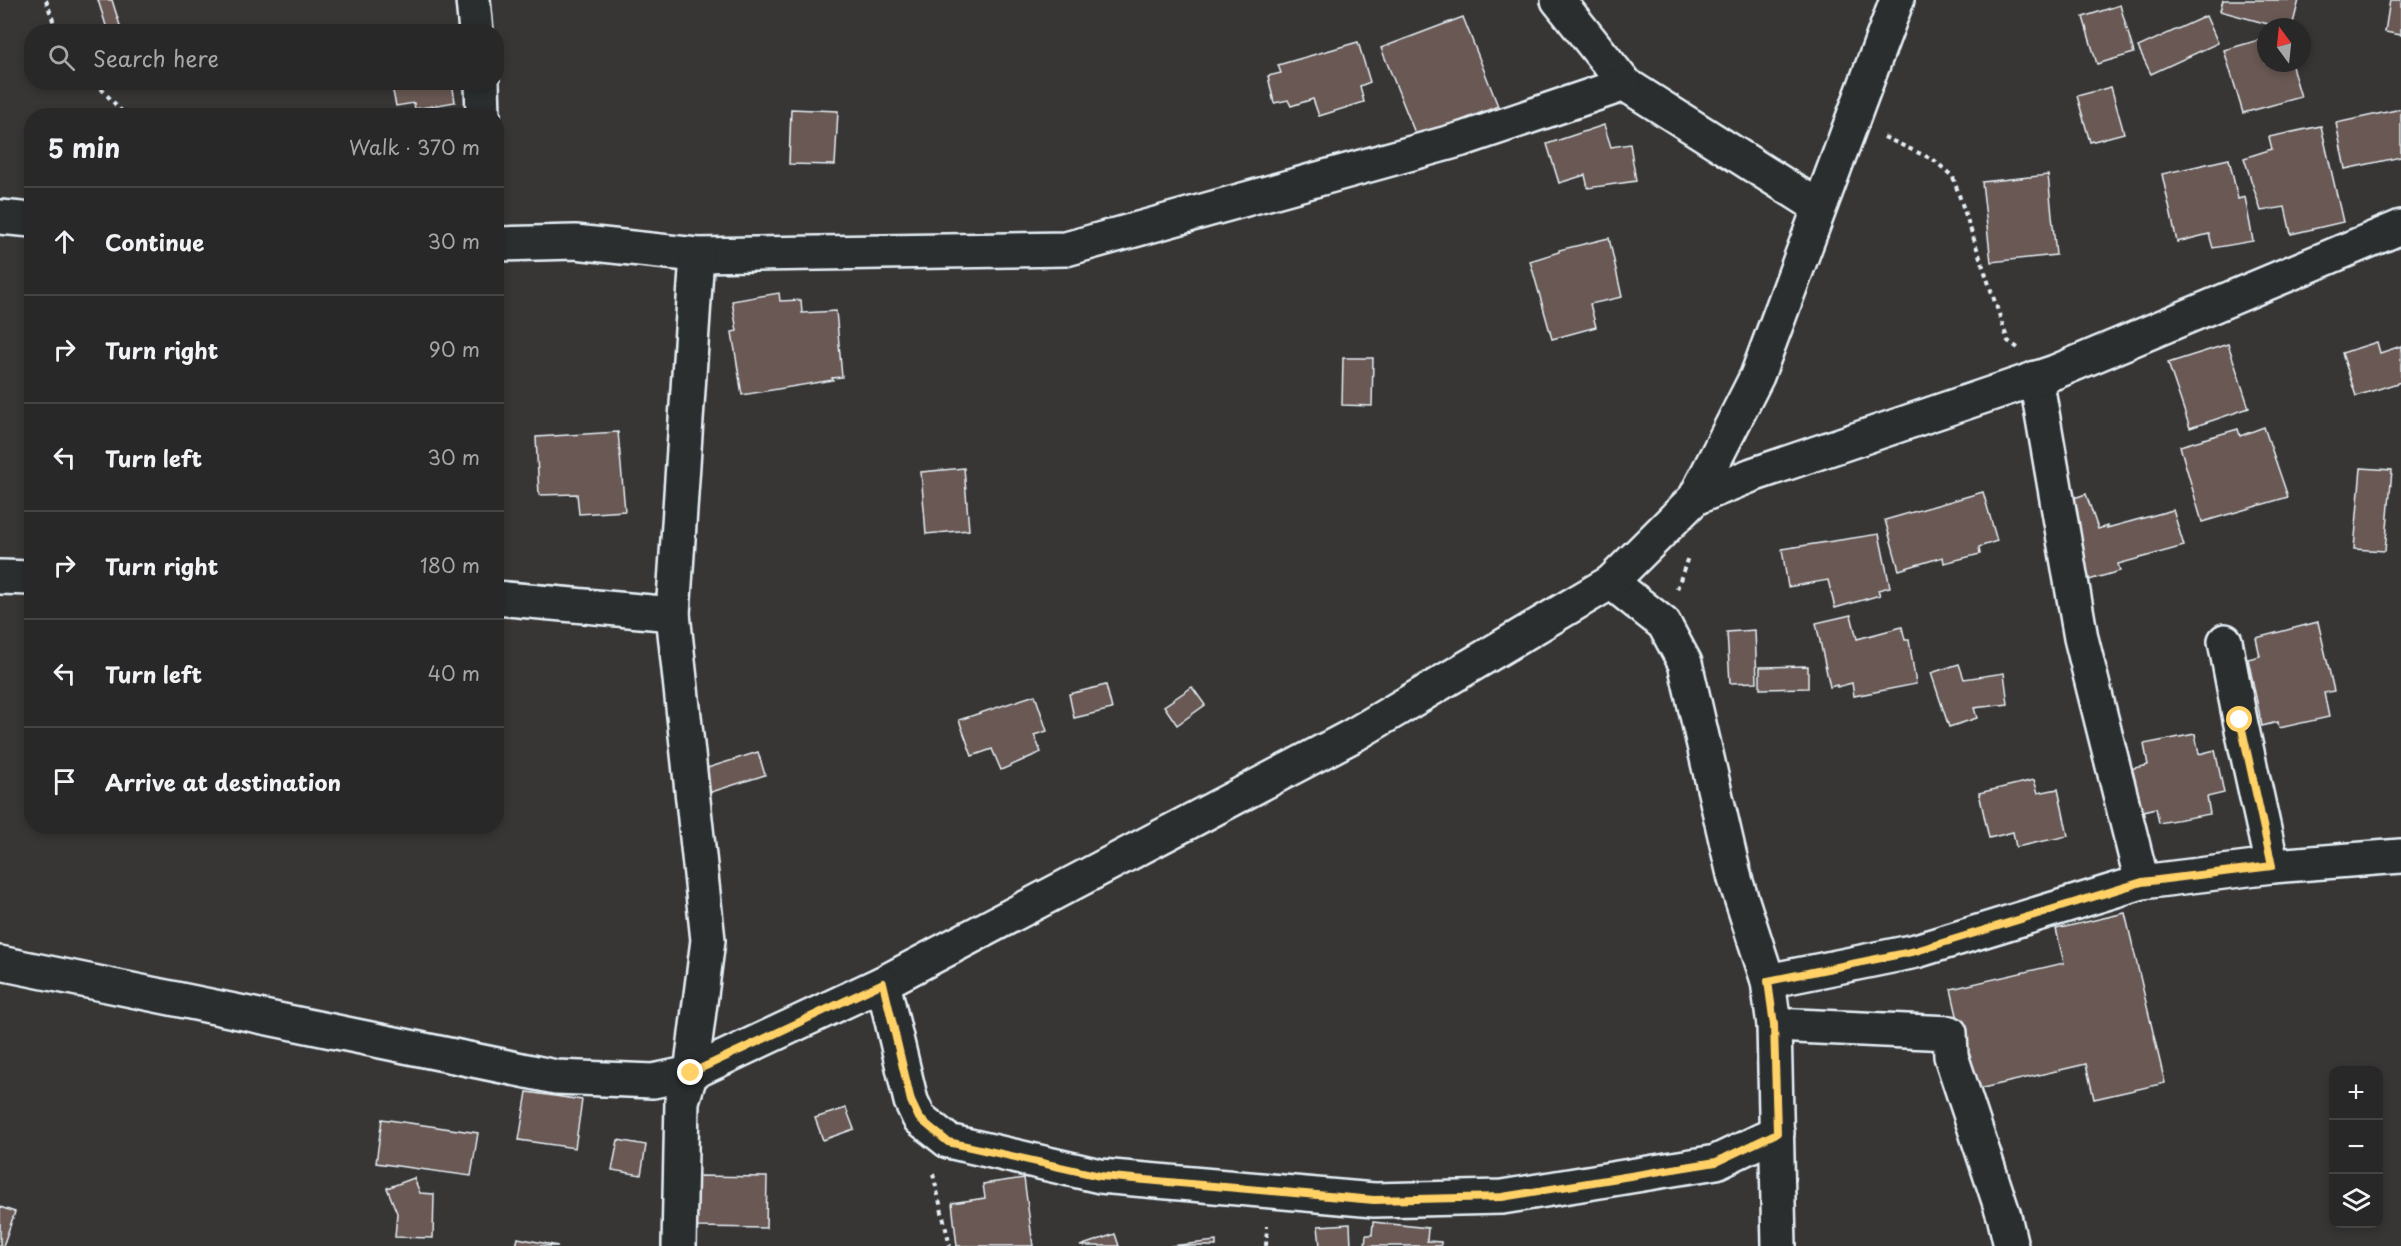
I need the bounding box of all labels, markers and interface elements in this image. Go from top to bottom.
north arrow [2257,18,2311,72]
search box [24,24,504,90]
icon: search [45,41,78,74]
text: Search here [93,41,219,74]
text: 5 min [48,128,120,167]
text: Walk · 370 m [349,132,480,162]
icon: ahead [48,225,81,258]
text: Continue [105,225,204,258]
text: 30 m [427,226,480,256]
icon: right [48,333,81,366]
text: Turn right [105,333,218,366]
text: 90 m [429,334,480,364]
icon: left [48,441,81,474]
text: Turn left [105,441,202,474]
text: 30 m [427,442,480,472]
icon: right [48,549,81,582]
text: Turn right [105,549,218,582]
text: 180 m [420,550,480,580]
icon: left [48,657,81,690]
text: Turn left [105,657,202,690]
text: 40 m [428,658,480,688]
route start [2226,706,2252,732]
icon: arrive [48,765,81,798]
text: Arrive at destination [105,765,341,798]
route end [677,1059,703,1085]
map controls [2329,1066,2383,1228]
button: + [2329,1066,2383,1120]
button: − [2329,1120,2383,1174]
button: layers [2329,1174,2383,1228]

